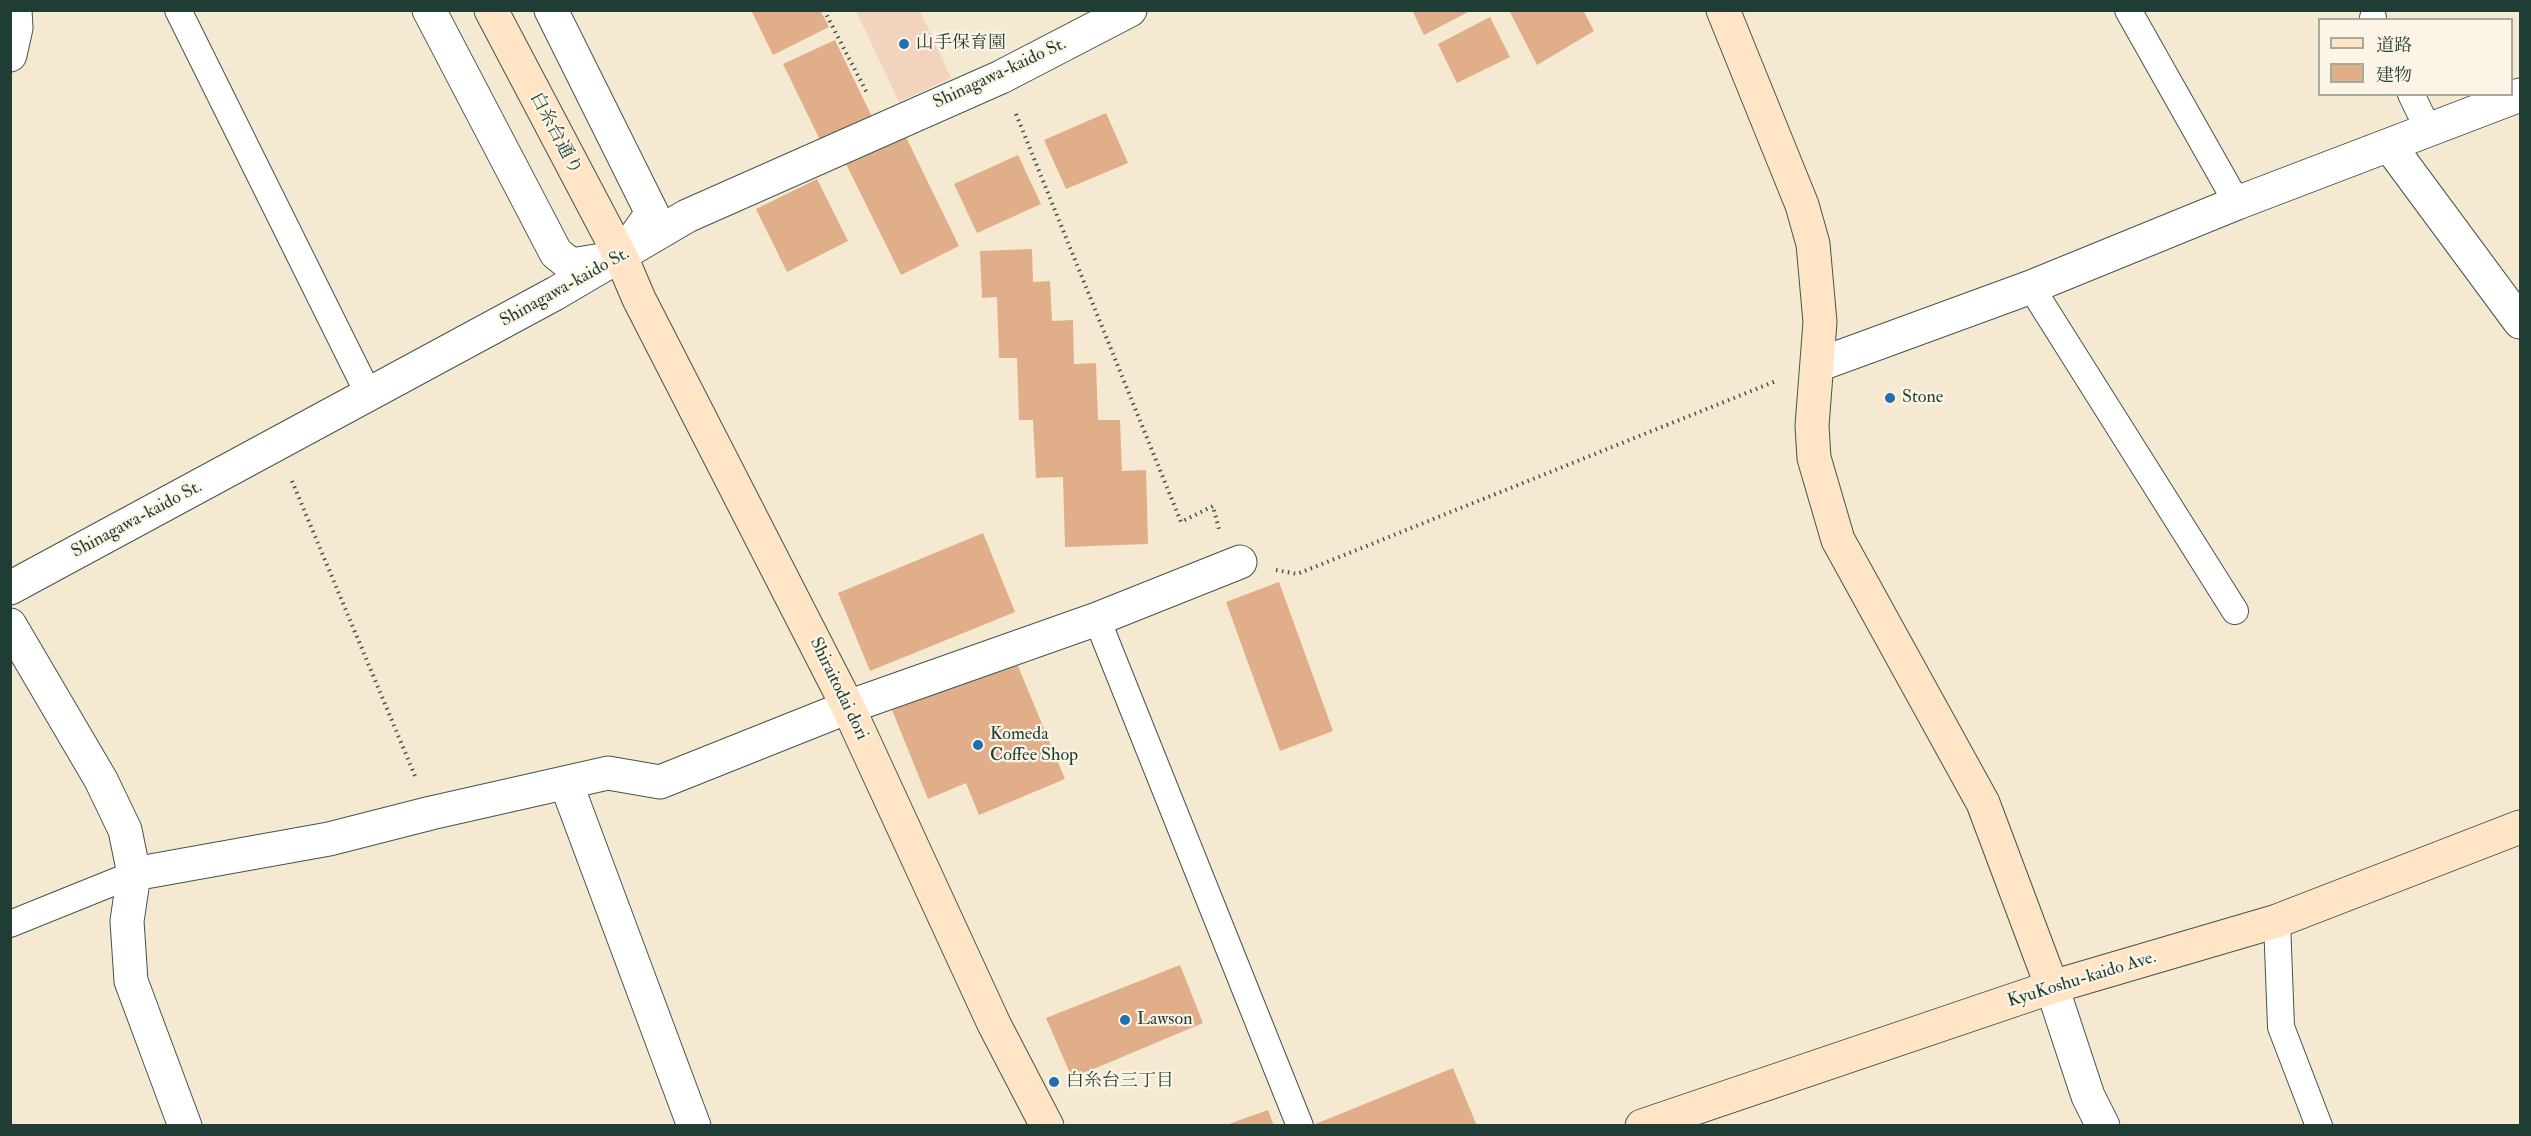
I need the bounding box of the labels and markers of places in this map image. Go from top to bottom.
place label: 山手保育園 [916,33,1006,55]
marker: 山手保育園 [897,37,911,51]
place label: Stone [1902,387,1943,409]
marker: Stone [1883,391,1897,405]
place label: Komeda Coffee Shop [990,724,1078,766]
marker: Komeda Coffee Shop [971,738,985,752]
place label: Lawson [1137,1009,1192,1031]
marker: Lawson [1118,1013,1132,1027]
place label: 白糸台三丁目 [1066,1071,1174,1093]
marker: 白糸台三丁目 [1047,1075,1061,1089]

